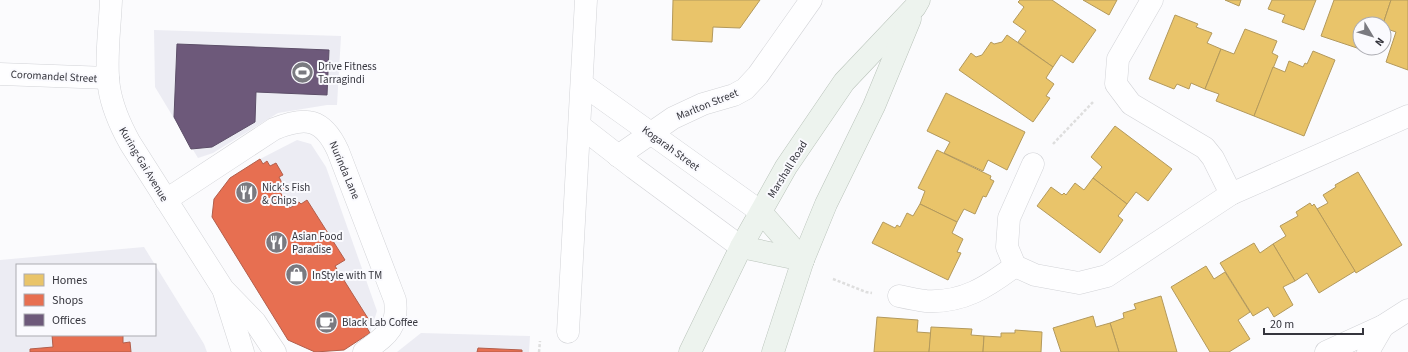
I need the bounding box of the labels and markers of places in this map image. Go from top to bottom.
sports icon: Drive Fitness Tarragindi [290,59,316,85]
place label: Drive Fitness Tarragindi [318,59,377,87]
restaurant icon: Nick's Fish & Chips [233,180,259,206]
place label: Nick's Fish & Chips [262,180,310,208]
restaurant icon: Asian Food Paradise [263,229,289,255]
place label: Asian Food Paradise [292,229,343,257]
shop icon: InStyle with TM [284,262,310,288]
place label: InStyle with TM [312,268,382,283]
cafe icon: Black Lab Coffee [313,309,339,335]
place label: Black Lab Coffee [342,315,419,330]

